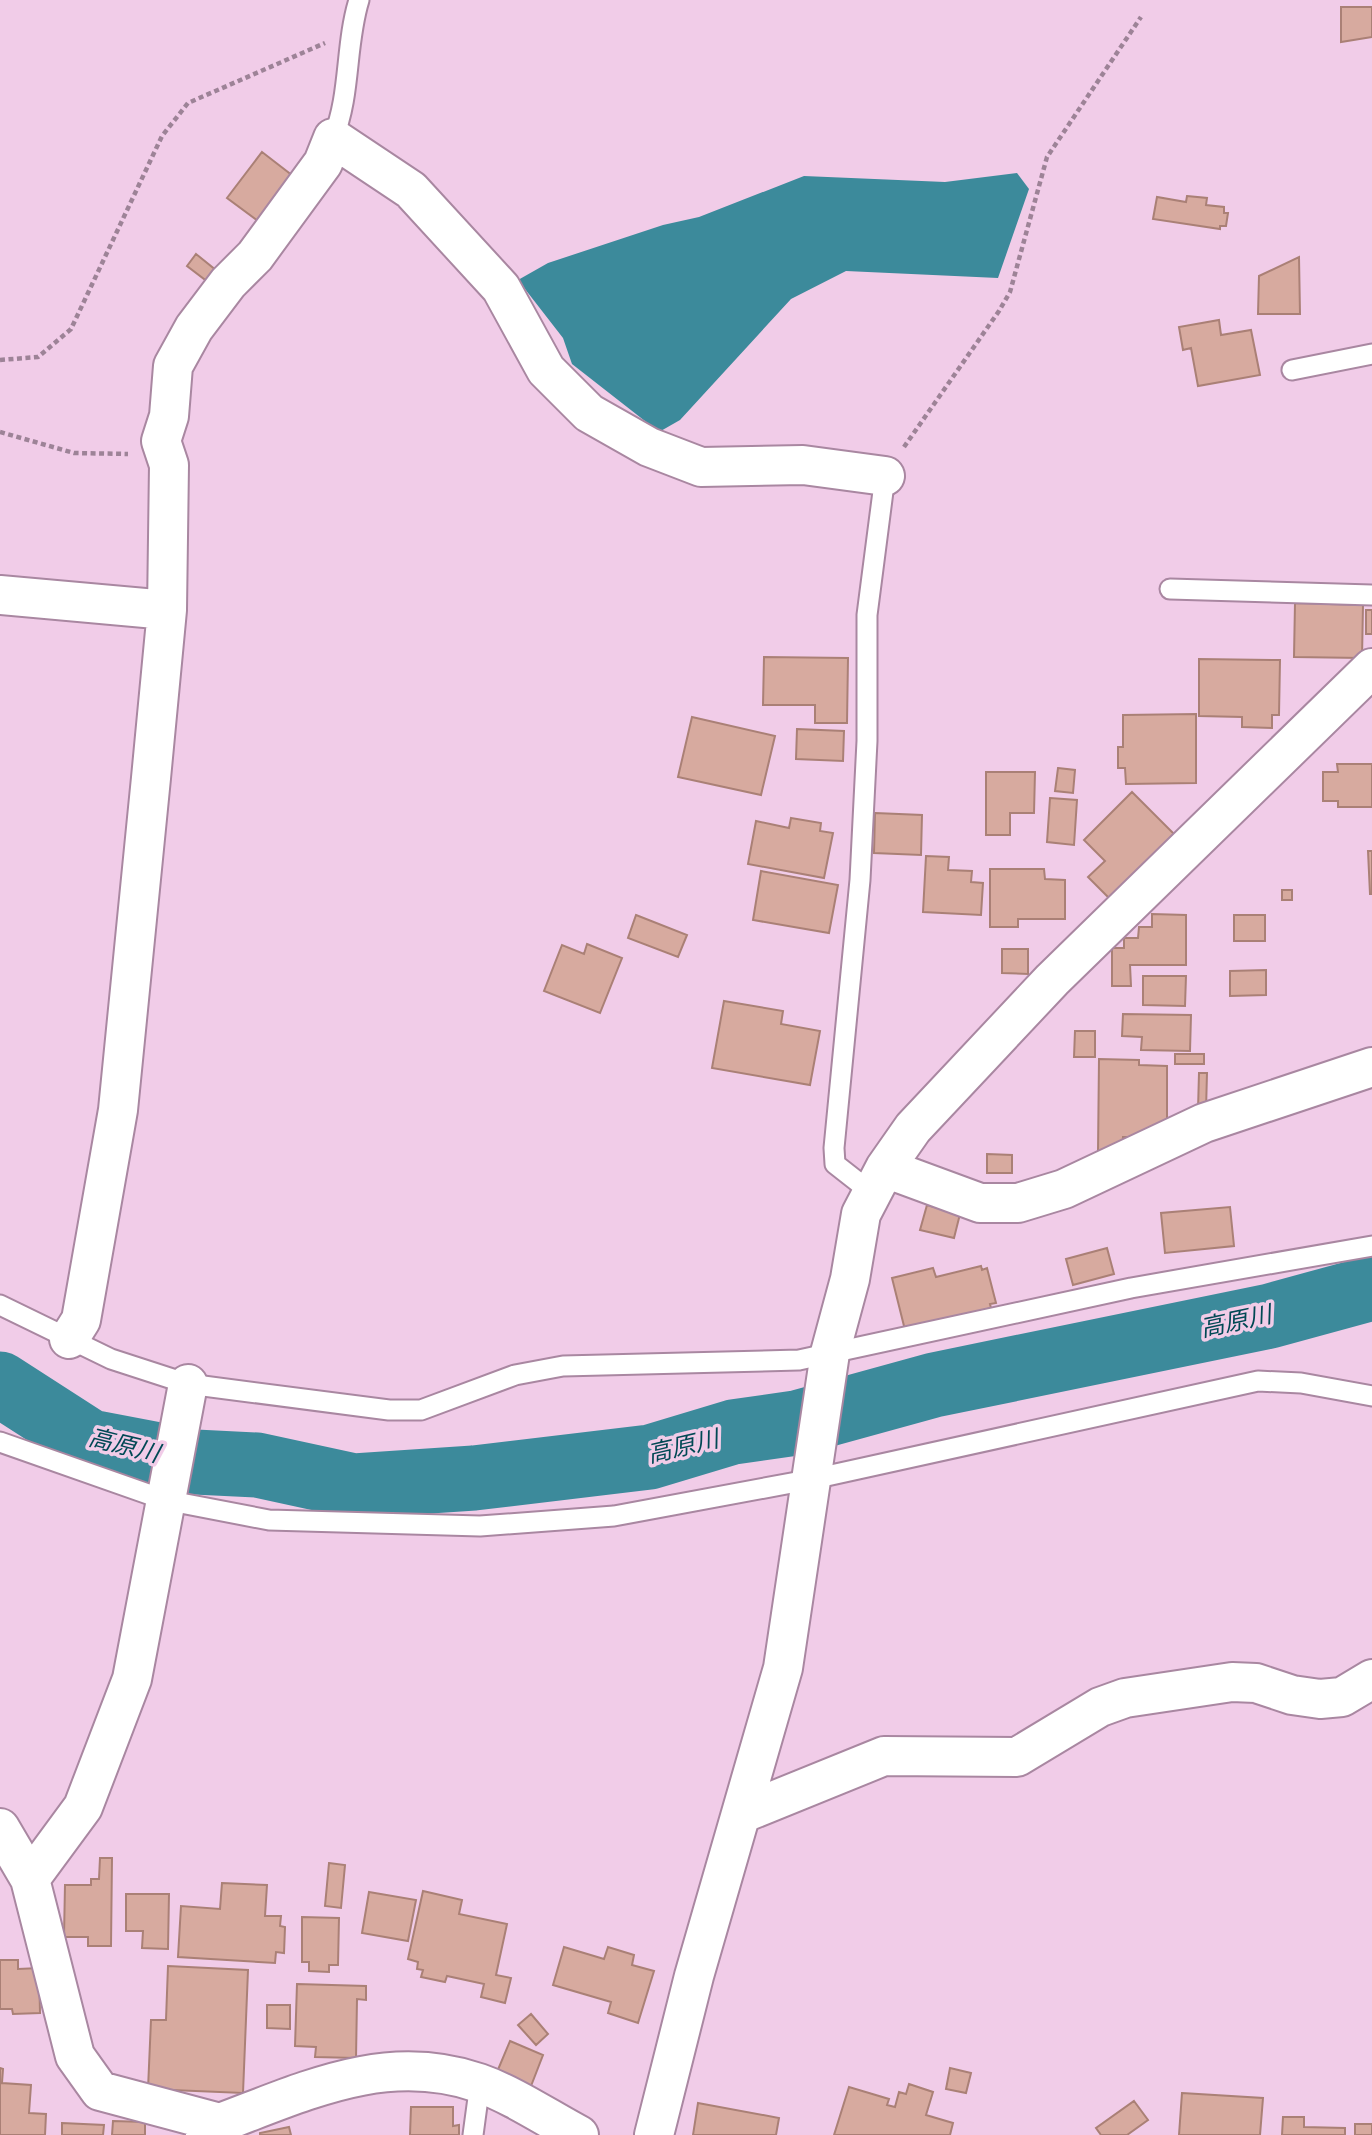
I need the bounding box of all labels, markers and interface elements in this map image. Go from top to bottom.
water label: 高原川 [1198,1300,1277,1344]
water label: 高原川 [86,1423,165,1470]
water label: 高原川 [645,1424,724,1469]

